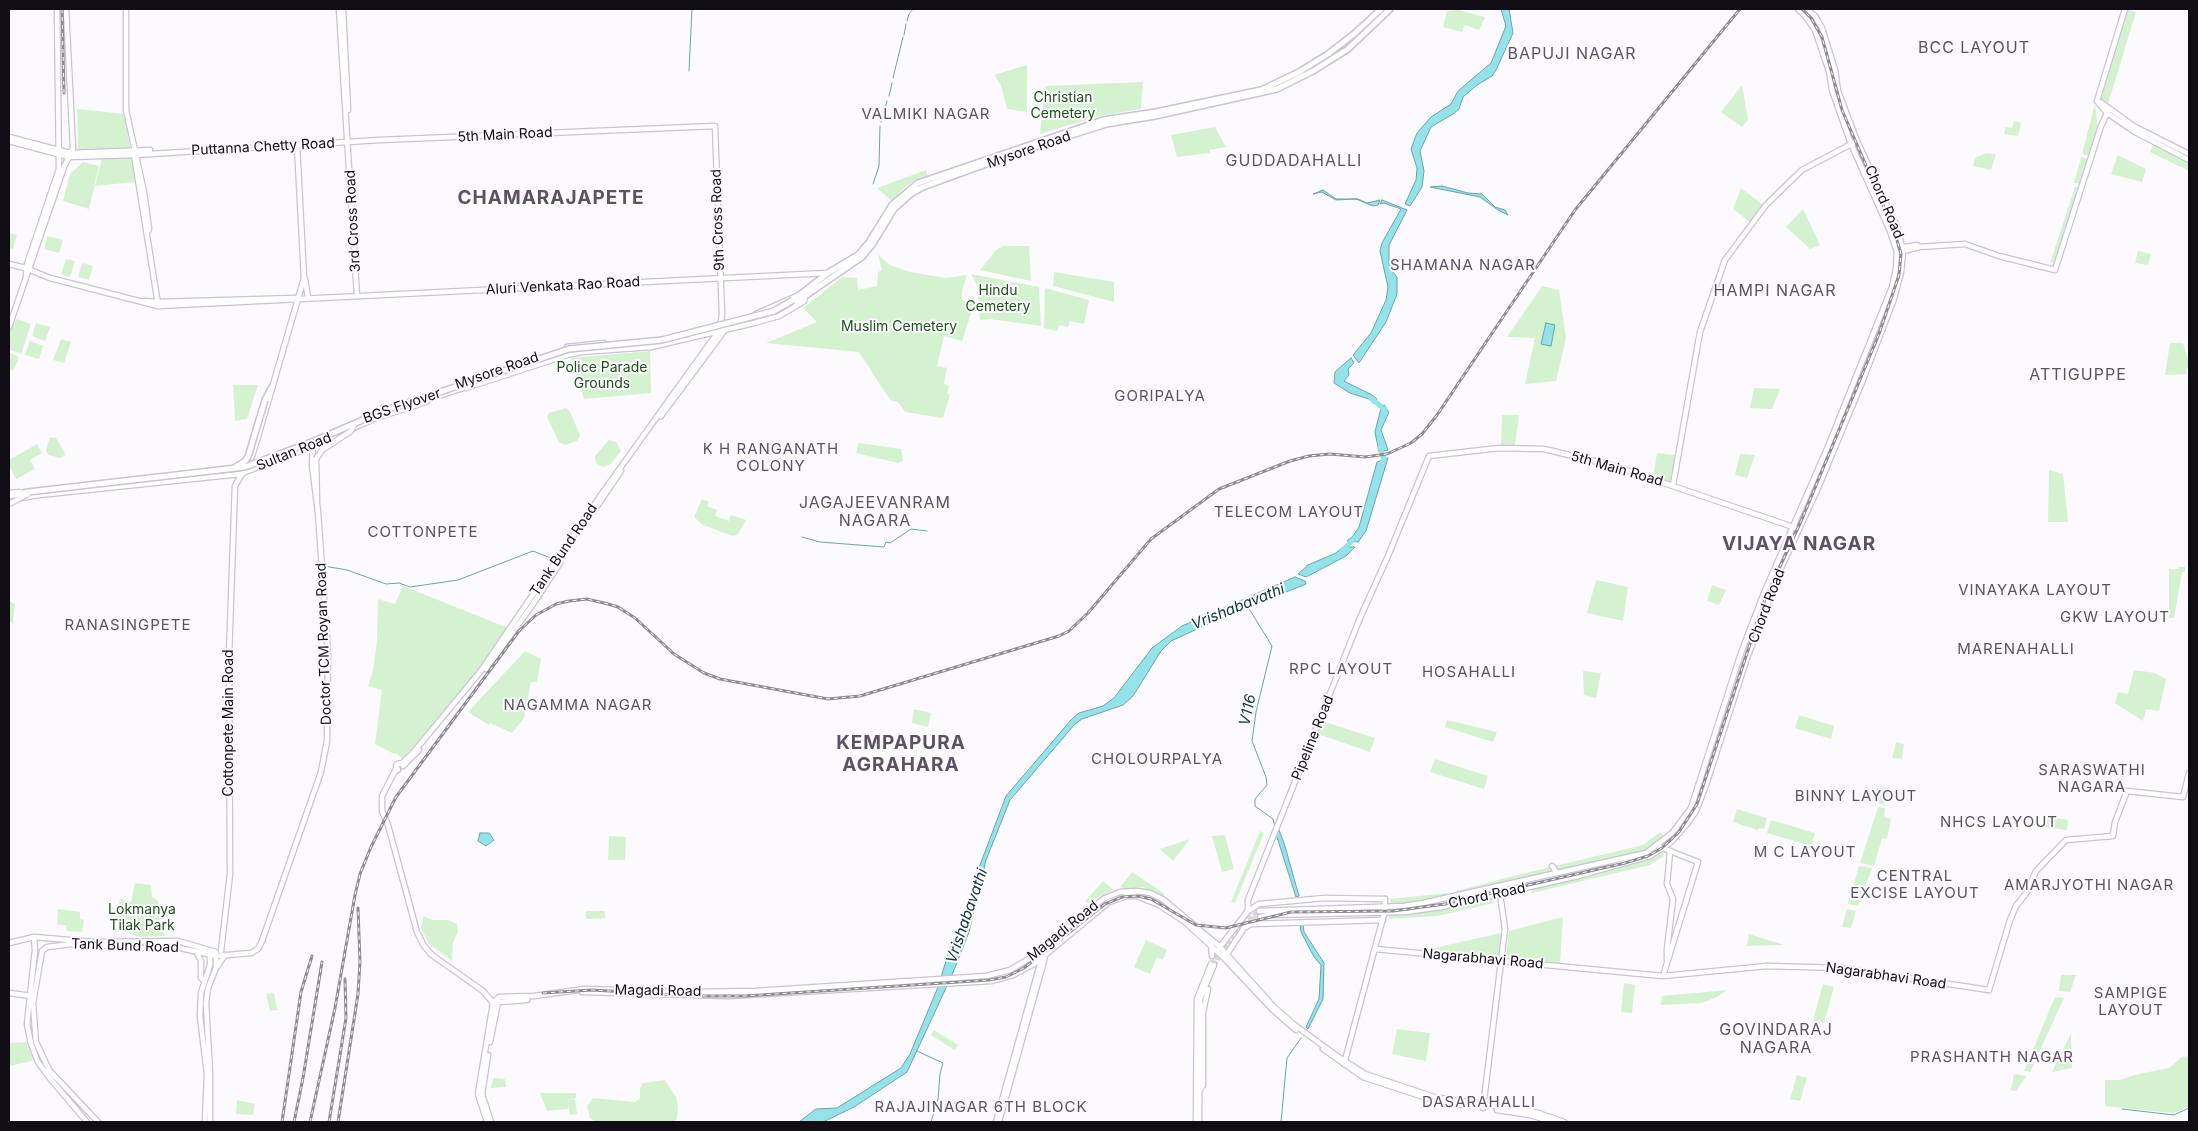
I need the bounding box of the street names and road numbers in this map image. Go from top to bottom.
street label: 5th Main Road [457,124,553,146]
street label: Mysore Road [985,128,1073,172]
street label: Puttanna Chetty Road [191,135,335,159]
street label: Chord Road [1861,163,1907,241]
street label: 3rd Cross Road [342,169,364,273]
street label: 9th Cross Road [708,169,728,271]
street label: Aluri Venkata Rao Road [485,274,641,298]
street label: Mysore Road [453,349,541,393]
street label: BGS Flyover [361,385,443,427]
street label: Sultan Road [254,429,334,475]
street label: 5th Main Road [1569,448,1665,490]
street label: Tank Bund Road [527,501,601,599]
street label: Doctor TCM Royan Road [313,562,335,726]
street label: Chord Road [1745,566,1789,646]
street label: Cottonpete Main Road [221,649,237,797]
street label: Pipeline Road [1288,693,1338,783]
street label: Chord Road [1447,880,1527,912]
street label: Magadi Road [1024,897,1102,965]
street label: Tank Bund Road [71,936,179,956]
street label: Nagarabhavi Road [1422,945,1544,973]
street label: Nagarabhavi Road [1825,959,1947,993]
street label: Magadi Road [615,982,701,1000]

